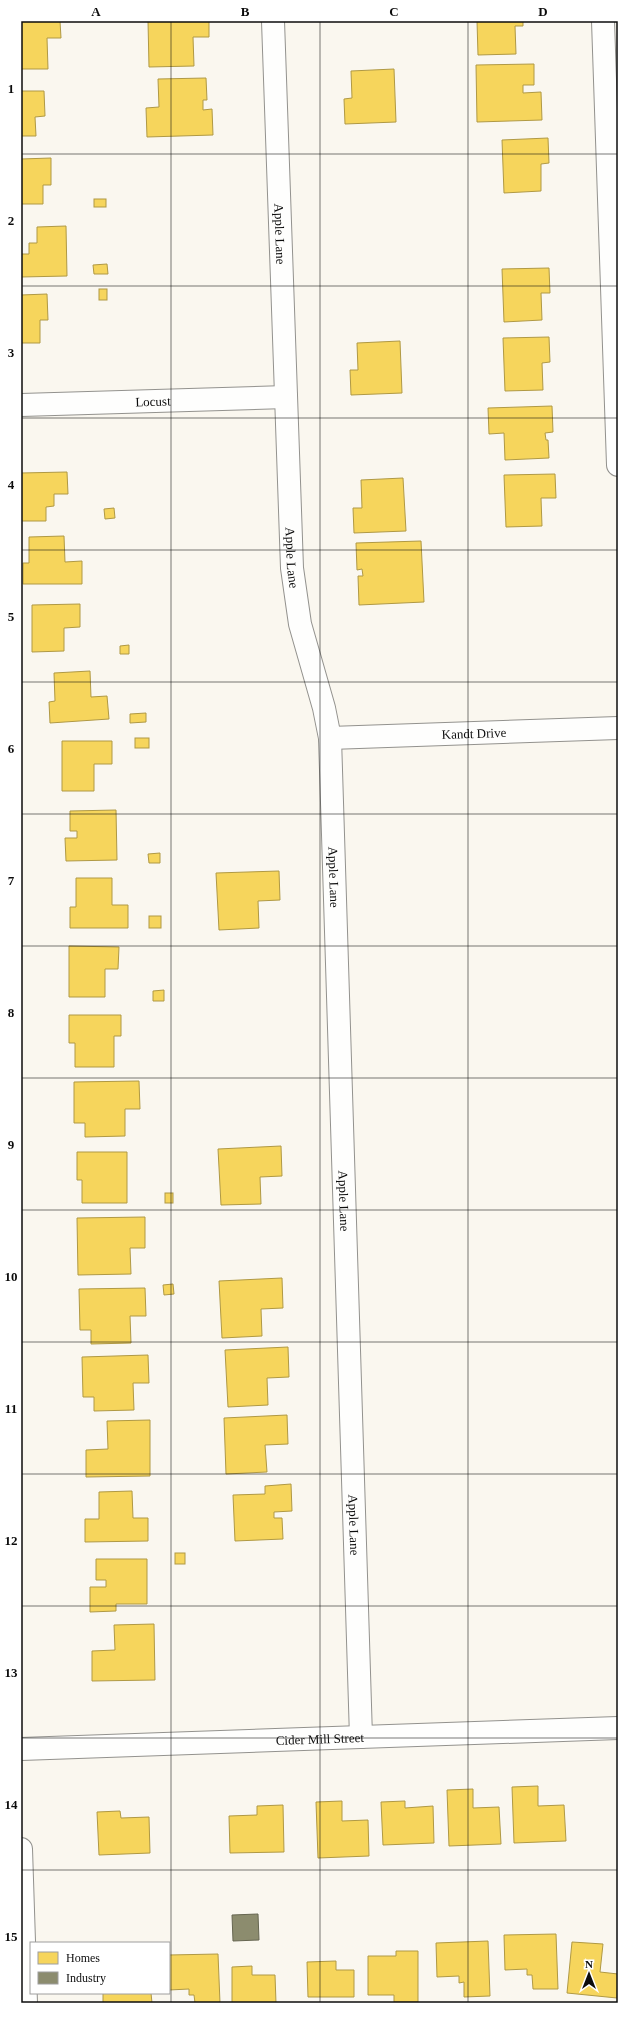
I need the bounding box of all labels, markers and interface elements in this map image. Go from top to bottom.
text: A [91,4,101,19]
text: B [241,4,250,19]
text: C [389,4,399,19]
text: D [538,4,548,19]
text: 1 [8,81,14,96]
street label: Apple Lane [271,203,288,265]
text: 2 [8,213,14,228]
text: 3 [8,345,15,360]
street label: Locust [135,393,171,410]
text: 4 [8,477,15,492]
street label: Apple Lane [283,527,302,589]
text: 5 [8,609,15,624]
street label: Kandt Drive [441,725,507,742]
text: 6 [8,741,15,756]
street label: Apple Lane [325,846,342,908]
text: 7 [8,873,15,888]
text: 8 [8,1005,15,1020]
text: 9 [8,1137,15,1152]
street label: Apple Lane [335,1170,352,1232]
text: 10 [5,1269,18,1284]
text: 11 [5,1401,17,1416]
street label: Apple Lane [345,1494,362,1556]
text: 12 [5,1533,18,1548]
text: 13 [5,1665,18,1680]
street label: Cider Mill Street [275,1730,365,1748]
text: 14 [5,1797,18,1812]
text: 15 [5,1929,18,1944]
legend [30,1942,170,1994]
text: Homes [66,1951,100,1965]
north arrow [569,1954,609,1994]
text: N [585,1958,593,1970]
text: Industry [66,1971,106,1985]

